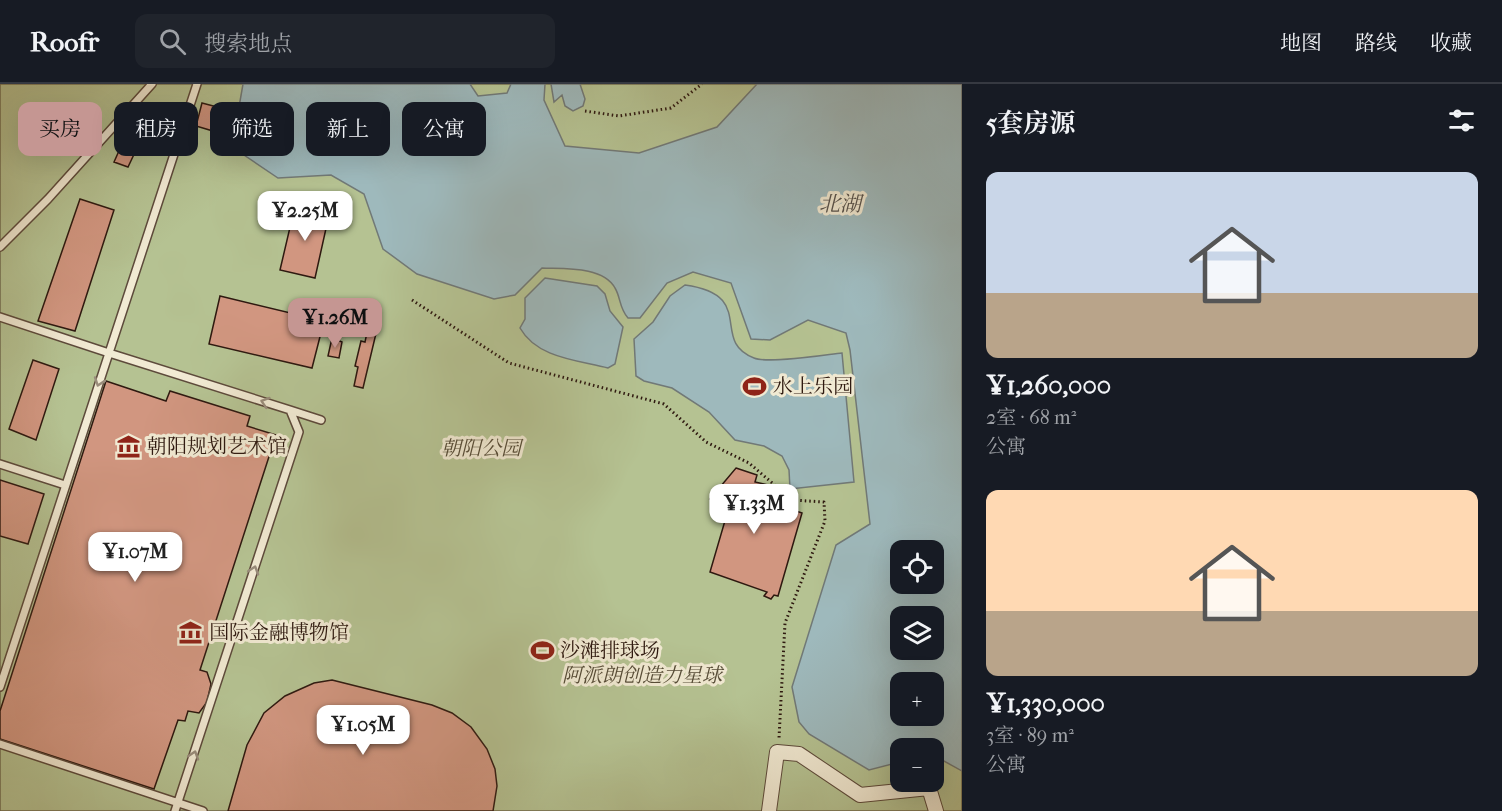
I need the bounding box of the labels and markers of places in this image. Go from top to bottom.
pin: ¥2.25M [256,191,354,242]
pin: ¥1.26M [286,298,384,349]
sports icon: 水上乐园 [742,373,768,399]
place label: 水上乐园 [773,375,853,398]
museum icon: 朝阳规划艺术馆 [116,433,142,459]
place label: 朝阳规划艺术馆 [147,435,287,458]
pin: ¥1.33M [705,484,803,535]
pin: ¥1.07M [86,532,184,583]
museum icon: 国际金融博物馆 [178,619,204,645]
place label: 国际金融博物馆 [209,621,349,644]
sports icon: 沙滩排球场 [529,637,555,663]
place label: 沙滩排球场 [560,639,660,662]
pin: ¥1.05M [314,705,412,756]

